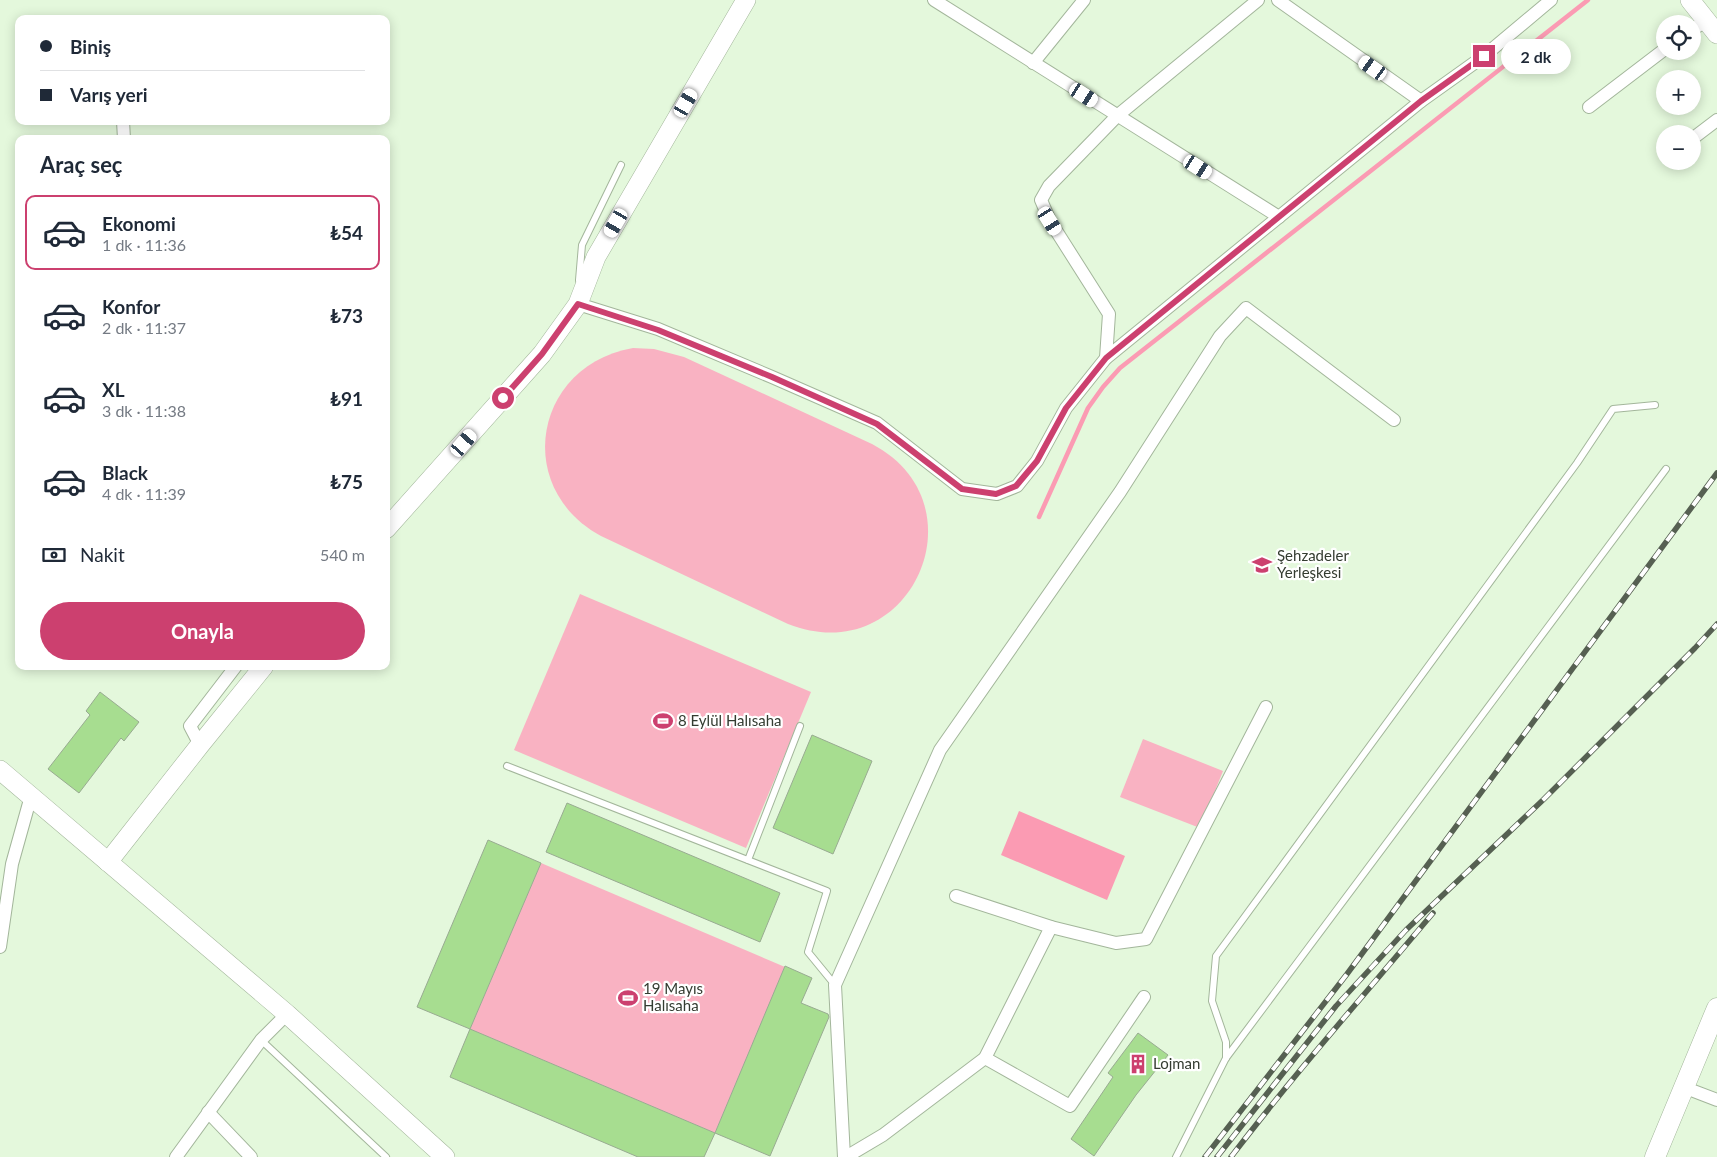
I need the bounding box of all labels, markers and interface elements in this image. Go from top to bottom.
map controls [1656,15,1701,170]
button: locate [1656,15,1701,60]
text: Biniş [70,35,111,58]
callout: 2 dk [1502,38,1572,74]
route end [1473,45,1495,67]
text: 2 dk [1521,47,1551,66]
car [1356,53,1389,83]
button: + [1656,70,1701,115]
car [1067,81,1100,109]
text: Varış yeri [70,83,148,106]
car [672,86,699,120]
button: − [1656,125,1701,170]
text: Araç seç [40,151,123,178]
car [1181,153,1214,181]
car [1035,204,1064,238]
car [602,206,629,240]
icon: car [42,210,87,255]
text: Ekonomi [102,212,176,235]
text: ₺54 [330,221,363,244]
text: 1 dk · 11:36 [102,235,186,254]
icon: car [42,293,87,338]
text: Konfor [102,295,160,318]
text: ₺73 [330,304,363,327]
text: 2 dk · 11:37 [102,318,186,337]
icon: car [42,376,87,421]
text: XL [102,378,125,401]
text: ₺91 [330,387,363,410]
route start [492,387,514,409]
text: 3 dk · 11:38 [102,401,186,420]
car [448,427,479,459]
icon: car [42,459,87,504]
text: Black [102,461,148,484]
text: ₺75 [330,470,363,493]
text: 4 dk · 11:39 [102,484,186,503]
icon: cash [40,541,68,569]
text: Nakit [80,543,125,566]
text: 540 m [320,545,365,564]
place label: Şehzadeler Yerleşkesi [1277,546,1349,581]
school or university icon: Şehzadeler Yerleşkesi [1251,554,1273,576]
button: Onayla [40,602,365,660]
sports icon: 8 Eylül Halısaha [652,710,674,732]
place label: 8 Eylül Halısaha [678,711,782,729]
place label: 19 Mayıs Halısaha [643,979,703,1014]
sports icon: 19 Mayıs Halısaha [617,987,639,1009]
building icon: Lojman [1127,1053,1149,1075]
place label: Lojman [1153,1054,1200,1072]

